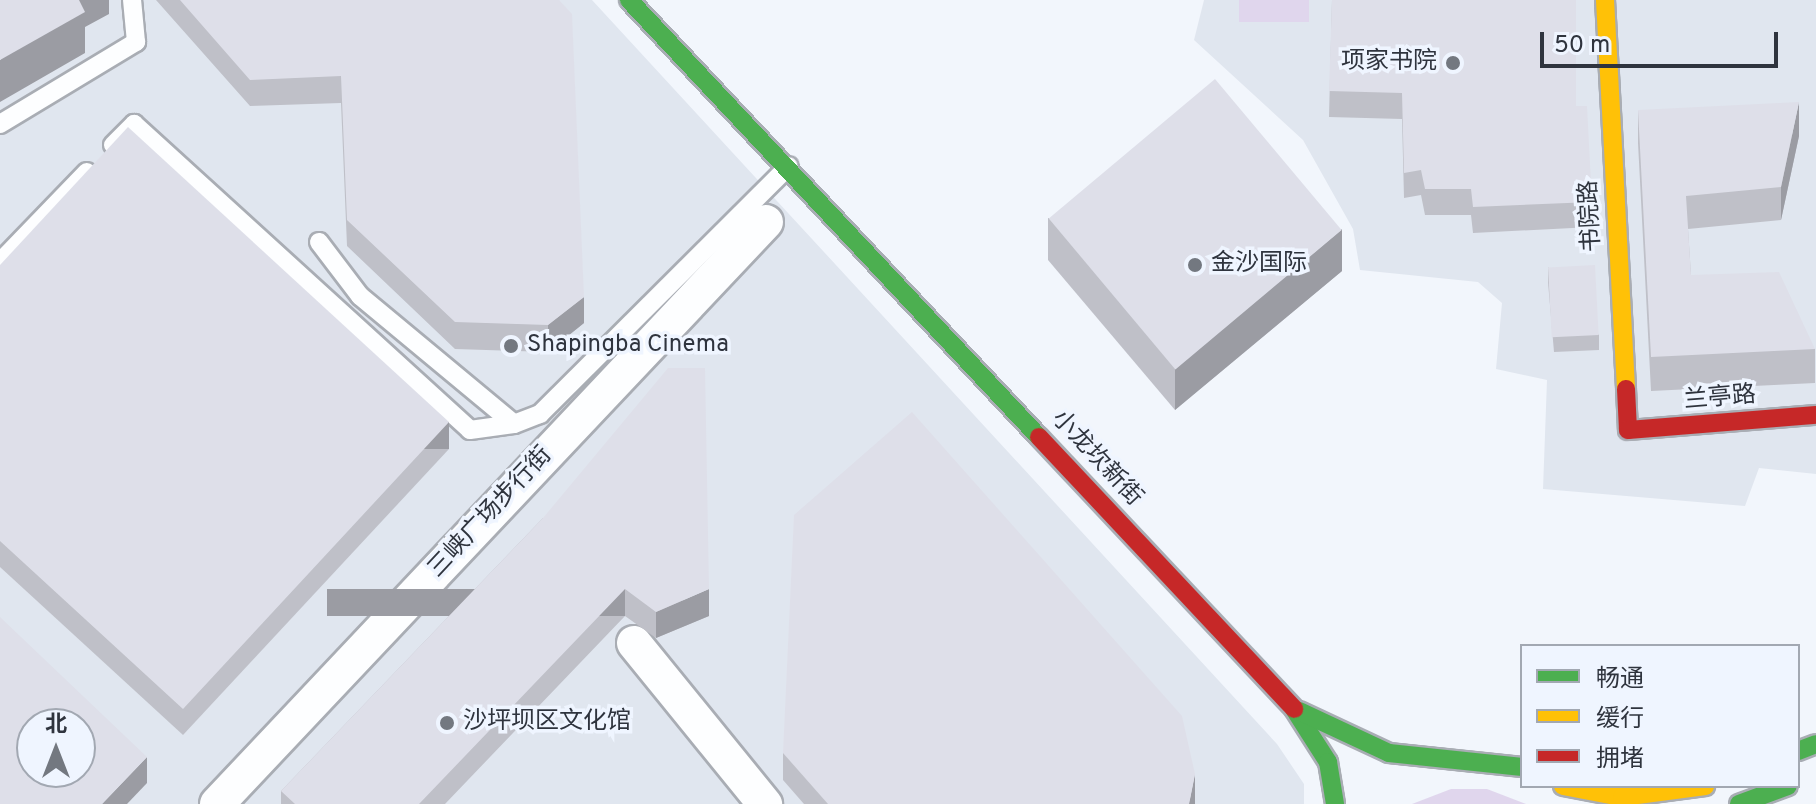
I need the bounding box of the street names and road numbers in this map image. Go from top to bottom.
street label: 书院路 [1576,179,1608,253]
street label: 兰亭路 [1683,382,1757,416]
street label: 小龙坎新街 [1045,405,1147,513]
street label: 三峡广场步行街 [423,442,559,584]

